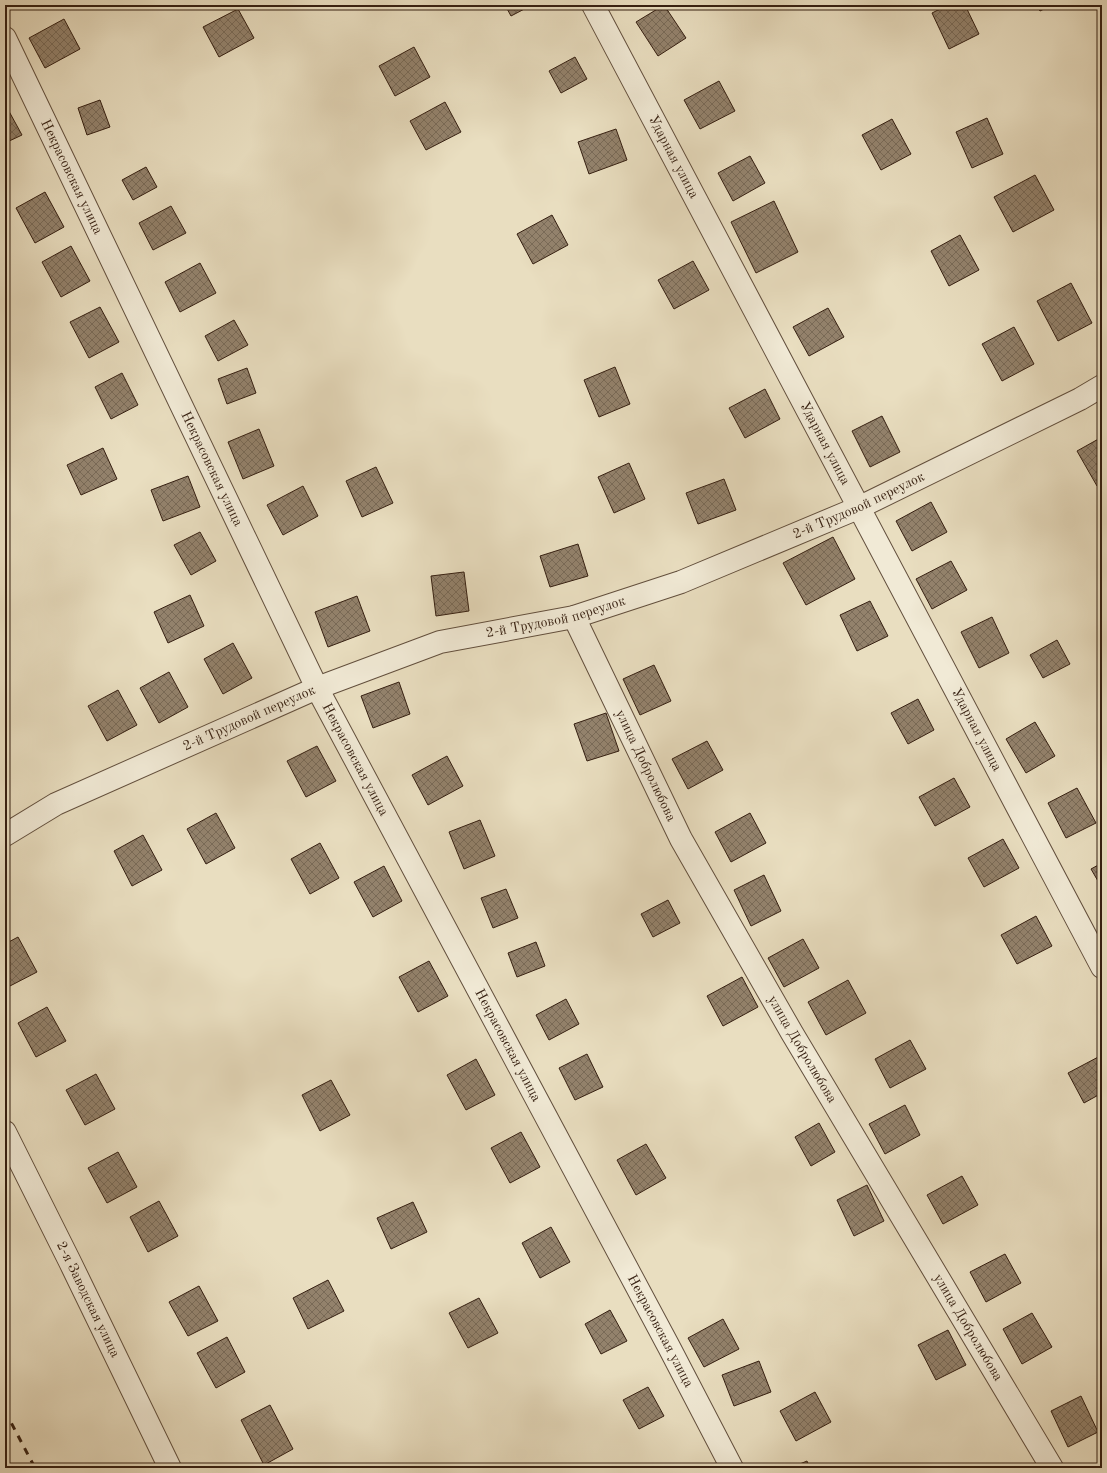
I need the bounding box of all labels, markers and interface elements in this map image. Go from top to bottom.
street label: Ударная улица [646,113,701,201]
street label: Некрасовская улица [38,117,105,237]
street label: Ударная улица [797,400,853,487]
street label: Некрасовская улица [178,409,245,529]
street label: 2-й Трудовой переулок [791,469,927,541]
street label: 2-й Трудовой переулок [485,594,627,640]
street label: 2-й Трудовой переулок [181,683,317,754]
street label: Ударная улица [949,686,1004,774]
street label: Некрасовская улица [319,701,391,818]
street label: улица Добролюбова [613,708,679,824]
street label: Некрасовская улица [472,987,544,1104]
street label: улица Добролюбова [765,993,839,1105]
street label: 2-я Заводская улица [54,1239,122,1360]
street label: улица Добролюбова [931,1271,1005,1384]
street label: Некрасовская улица [625,1272,696,1390]

